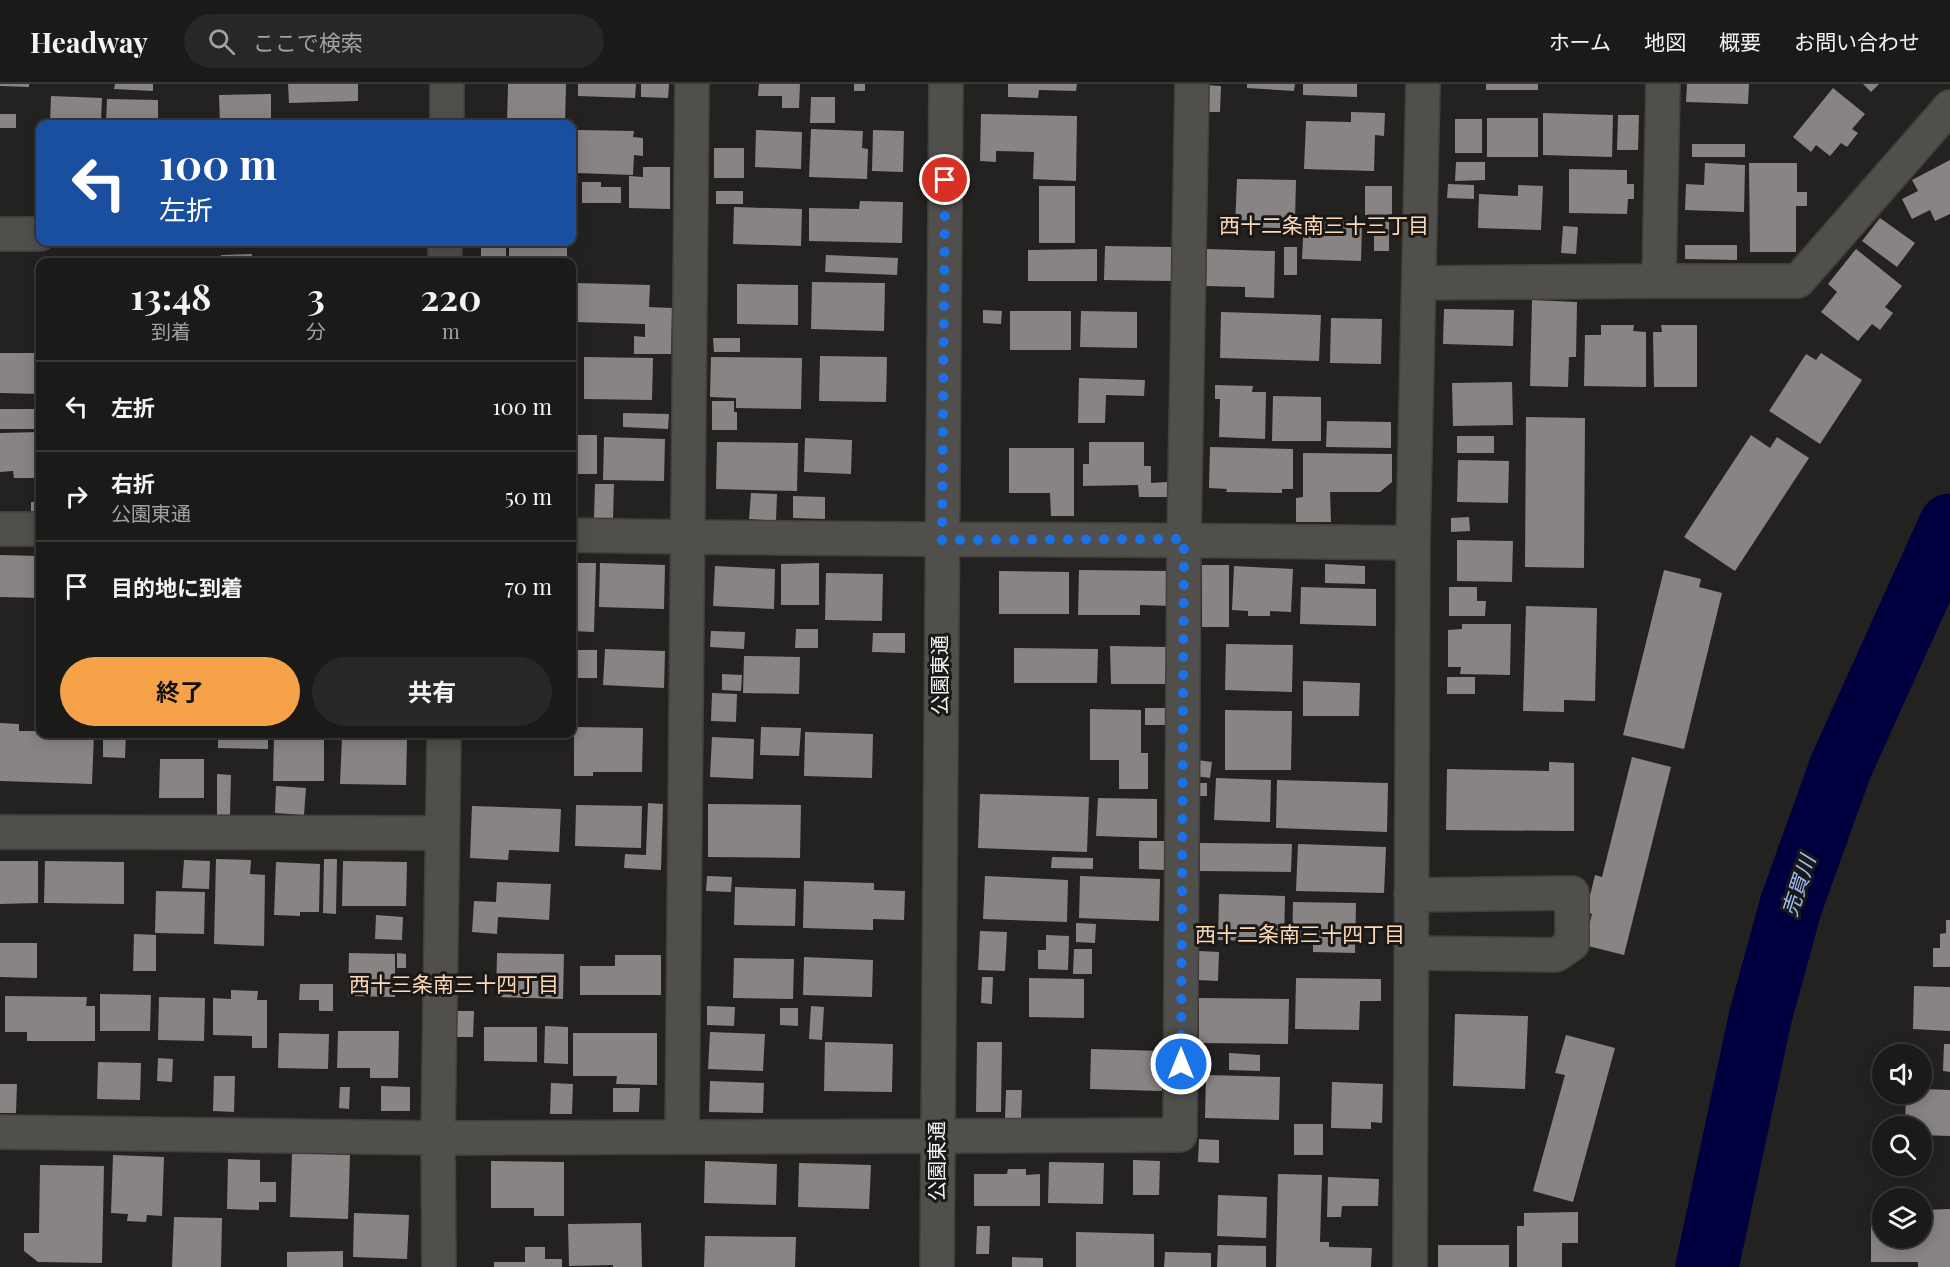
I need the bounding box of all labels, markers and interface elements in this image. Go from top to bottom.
search box [184,14,604,68]
text: Headway [30,23,148,60]
icon: search [205,25,238,58]
text: ここで検索 [253,27,363,57]
text: ホーム [1549,27,1611,55]
text: 地図 [1644,27,1686,55]
text: 概要 [1719,27,1761,55]
text: お問い合わせ [1794,27,1920,55]
text: 100 m [159,135,277,191]
icon: left [60,144,138,222]
pin [919,154,970,205]
icon: arrive [928,163,961,196]
text: 左折 [159,191,213,227]
district label: 西十二条南三十三丁目 [1219,210,1429,238]
text: 13:48 [131,271,211,319]
text: 3 [307,271,325,319]
text: 220 [421,272,481,320]
text: 到着 [151,317,191,344]
text: 分 [306,317,326,344]
text: m [442,317,460,344]
icon: left [60,390,93,423]
text: 100 m [492,391,552,421]
text: 左折 [111,392,155,422]
text: 右折 [111,468,155,498]
icon: right [60,480,93,513]
text: 50 m [505,481,552,511]
text: 公園東通 [111,499,191,526]
icon: arrive [60,570,93,603]
text: 70 m [505,571,552,601]
text: 目的地に到着 [111,572,243,602]
street label: 公園東通 [925,635,952,715]
button: 終了 [60,657,300,726]
button: 共有 [312,657,552,726]
water label: 売買川 [1774,849,1821,920]
district label: 西十二条南三十四丁目 [1195,919,1405,947]
district label: 西十三条南三十四丁目 [349,969,559,997]
position arrow [1149,1032,1213,1096]
map controls [1872,1044,1932,1248]
button: sound [1872,1044,1932,1104]
button: search [1872,1116,1932,1176]
street label: 公園東通 [922,1121,949,1201]
button: layers [1872,1188,1932,1248]

